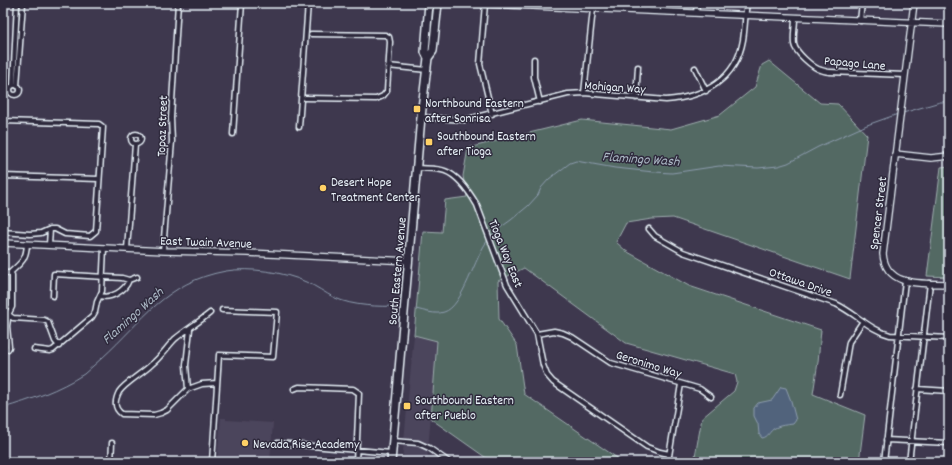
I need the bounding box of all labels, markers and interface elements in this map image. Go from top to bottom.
street label: Papago Lane [823,52,887,77]
street label: Mohigan Way [584,77,647,100]
street label: Topaz Street [153,95,174,157]
place label: Northbound Eastern after Sonrisa [425,95,524,129]
marker: Northbound Eastern after Sonrisa [412,104,422,114]
place label: Southbound Eastern after Tioga [437,128,536,162]
marker: Southbound Eastern after Tioga [424,137,434,147]
water label: Flamingo Wash [602,147,681,173]
place label: Desert Hope Treatment Center [331,174,420,208]
street label: Spencer Street [866,175,893,251]
marker: Desert Hope Treatment Center [318,183,328,193]
street label: South Eastern Avenue [384,216,413,326]
street label: Tioga Way East [482,217,527,291]
street label: East Twain Avenue [160,232,252,255]
street label: Ottawa Drive [766,264,835,303]
water label: Flamingo Wash [98,283,169,350]
street label: Geronimo Way [613,346,684,385]
place label: Southbound Eastern after Pueblo [415,392,514,426]
marker: Southbound Eastern after Pueblo [402,401,412,411]
place label: Nevada Rise Academy [253,436,360,455]
marker: Nevada Rise Academy [240,438,250,448]

